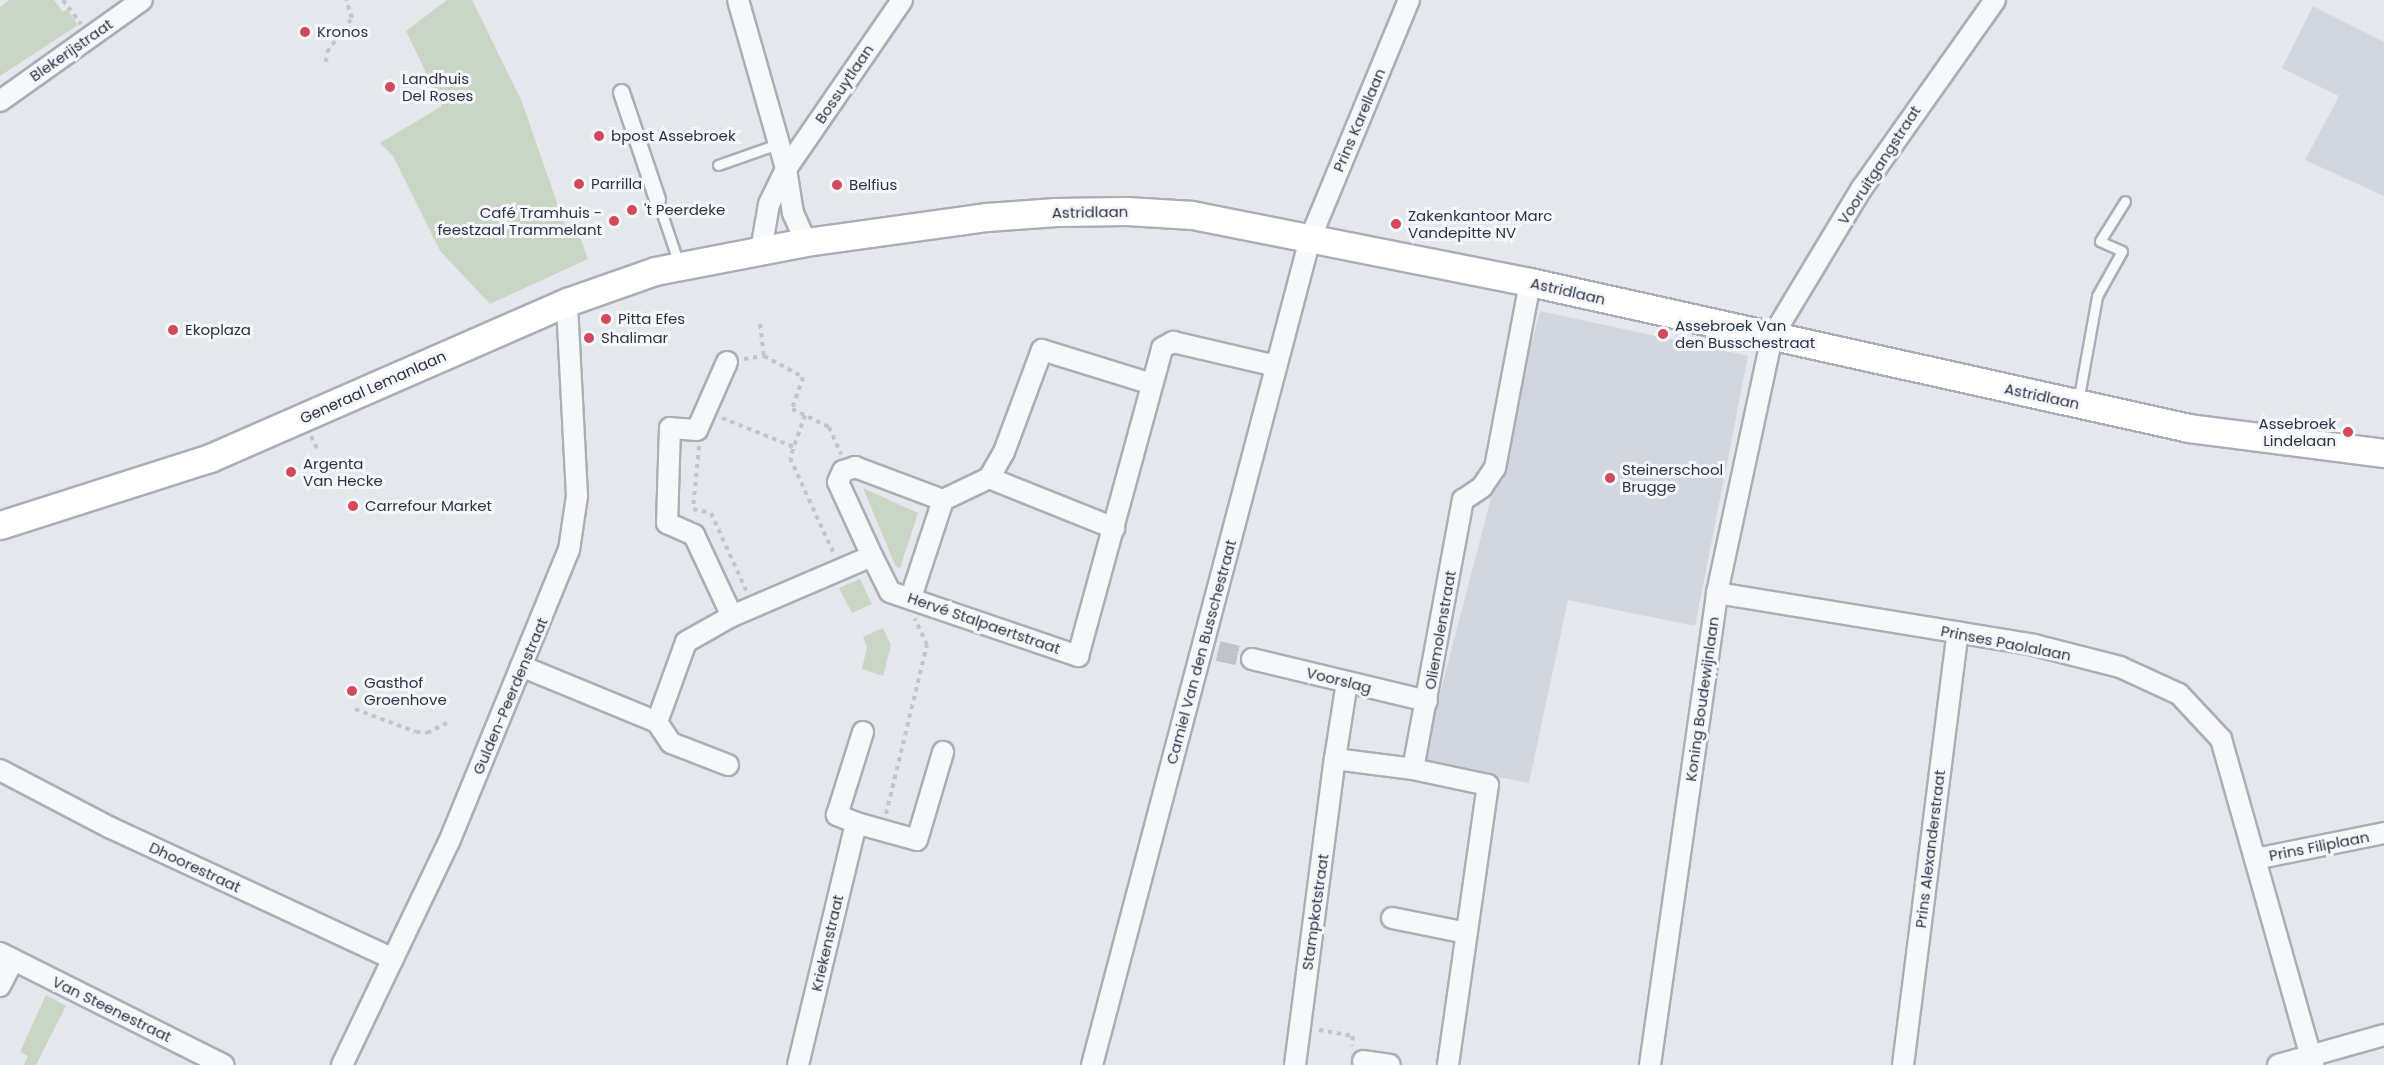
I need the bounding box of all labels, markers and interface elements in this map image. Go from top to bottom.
street label: Blekerijstraat [26,15,116,85]
place label: Kronos [317,23,368,41]
marker: Kronos [298,25,312,39]
street label: Bossuytlaan [811,41,877,127]
street label: Prins Karellaan [1329,66,1389,174]
place label: Landhuis Del Roses [402,69,473,104]
marker: Landhuis Del Roses [383,80,397,94]
street label: Vooruitgangstraat [1834,102,1924,228]
place label: bpost Assebroek [611,127,736,145]
marker: bpost Assebroek [592,129,606,143]
place label: Parrilla [591,175,642,193]
place label: Belfius [849,176,897,194]
marker: Parrilla [572,177,586,191]
marker: Belfius [830,178,844,192]
place label: 't Peerdeke [644,201,725,219]
street label: Astridlaan [1052,202,1128,222]
place label: Café Tramhuis - feestzaal Trammelant [437,203,602,238]
marker: 't Peerdeke [625,203,639,217]
place label: Zakenkantoor Marc Vandepitte NV [1408,206,1552,241]
marker: Café Tramhuis - feestzaal Trammelant [607,214,621,228]
marker: Zakenkantoor Marc Vandepitte NV [1389,217,1403,231]
street label: Astridlaan [1529,274,1607,308]
place label: Pitta Efes [618,310,685,328]
marker: Pitta Efes [599,312,613,326]
place label: Assebroek Van den Busschestraat [1675,316,1815,351]
place label: Ekoplaza [185,321,251,339]
marker: Ekoplaza [166,323,180,337]
marker: Assebroek Van den Busschestraat [1656,327,1670,341]
place label: Shalimar [601,329,668,347]
marker: Shalimar [582,331,596,345]
street label: Generaal Lemanlaan [297,347,449,427]
street label: Astridlaan [2003,379,2081,413]
place label: Assebroek Lindelaan [2259,414,2336,449]
marker: Assebroek Lindelaan [2341,425,2355,439]
place label: Argenta Van Hecke [303,454,383,489]
place label: Steinerschool Brugge [1622,460,1723,495]
marker: Argenta Van Hecke [284,465,298,479]
marker: Steinerschool Brugge [1603,471,1617,485]
place label: Carrefour Market [365,497,492,515]
marker: Carrefour Market [346,499,360,513]
street label: Camiel Van den Busschestraat [1162,538,1240,766]
street label: Oliemolenstraat [1421,569,1459,691]
street label: Hervé Stalpaertstraat [905,588,1063,658]
street label: Gulden-Peerdenstraat [469,615,551,777]
street label: Koning Boudewijnlaan [1682,615,1722,783]
street label: Prinses Paolalaan [1939,622,2073,664]
street label: Voorslag [1304,663,1374,697]
place label: Gasthof Groenhove [364,673,447,708]
marker: Gasthof Groenhove [345,684,359,698]
street label: Prins Alexanderstraat [1911,769,1949,929]
street label: Prins Filiplaan [2267,827,2371,865]
street label: Dhoorestraat [146,838,244,896]
street label: Stampkotstraat [1298,853,1332,971]
street label: Kriekenstraat [807,893,847,993]
street label: Van Steenestraat [50,972,174,1046]

